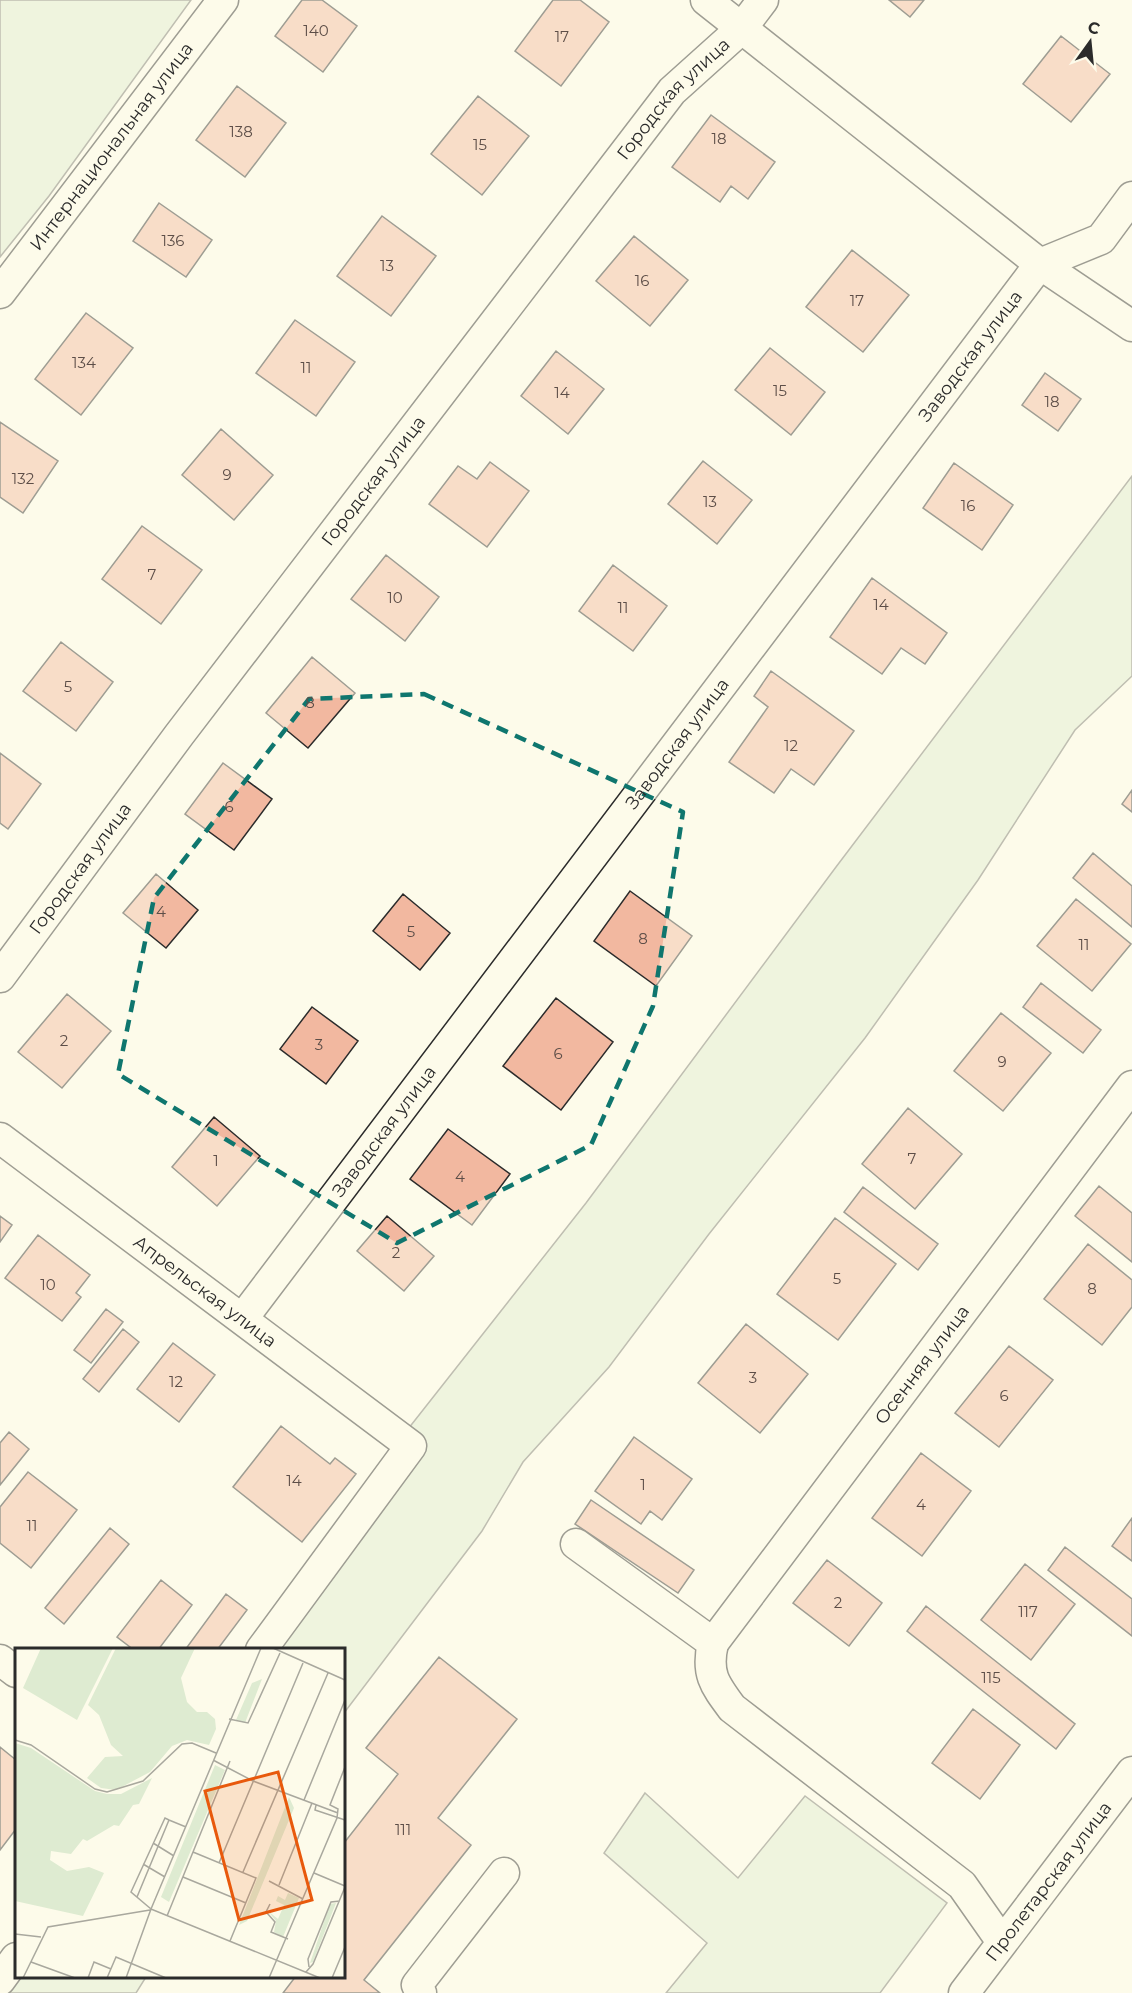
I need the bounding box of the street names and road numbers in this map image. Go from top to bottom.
street label: Городская улица [612,33,734,164]
street label: Интернациональная улица [25,38,198,255]
street label: Заводская улица [914,286,1027,426]
street label: Городская улица [317,412,430,550]
street label: Заводская улица [621,674,734,814]
street label: Городская улица [24,798,136,938]
street label: Заводская улица [328,1061,441,1201]
street label: Апрельская улица [129,1231,281,1352]
street label: Осенняя улица [870,1301,974,1429]
street label: Пролетарская улица [981,1797,1116,1966]

